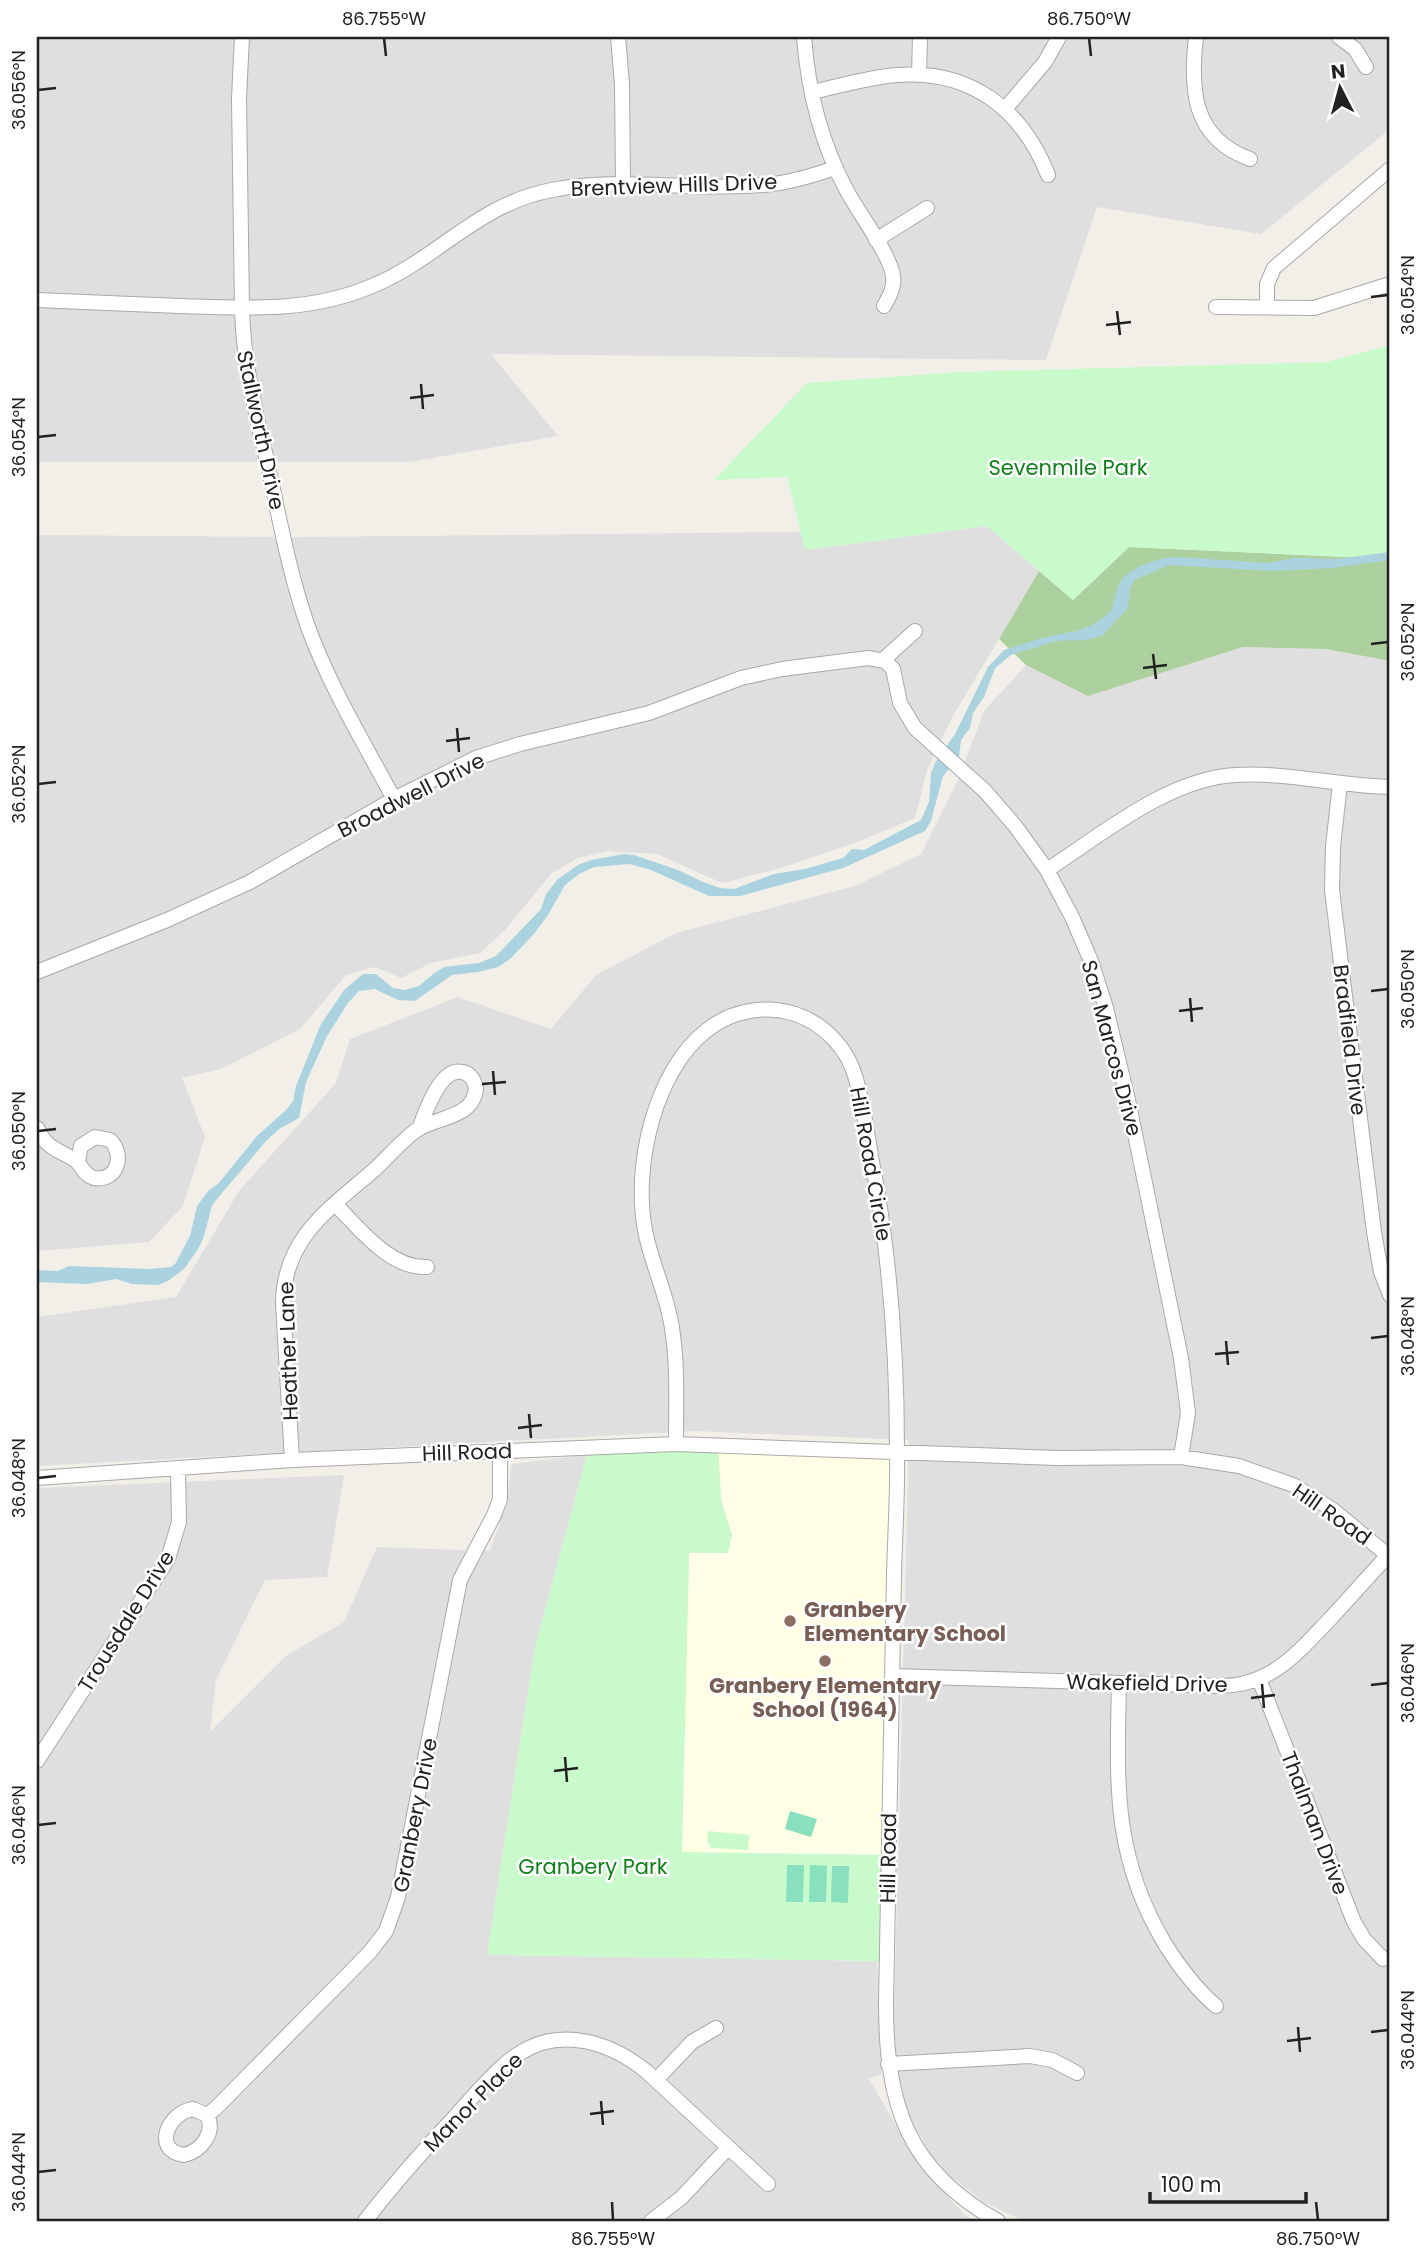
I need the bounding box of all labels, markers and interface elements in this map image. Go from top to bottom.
text: 86.755°W [342,6,426,31]
text: 86.750°W [1047,6,1131,31]
text: 36.056°N [6,50,31,130]
north arrow [1304,52,1374,122]
text: N [1330,57,1347,86]
street label: Brentview Hills Drive [570,167,778,203]
text: 36.054°N [1395,255,1420,335]
street label: Stallworth Drive [230,348,292,512]
text: 36.054°N [6,397,31,477]
park label: Sevenmile Park [988,453,1148,482]
text: 36.052°N [1395,603,1420,681]
text: 36.052°N [6,745,31,823]
street label: Broadwell Drive [333,745,489,845]
text: 36.050°N [1395,949,1420,1029]
street label: San Marcos Drive [1075,957,1149,1139]
street label: Bradfield Drive [1326,963,1374,1117]
street label: Hill Road Circle [843,1085,899,1243]
text: 36.050°N [6,1091,31,1171]
street label: Heather Lane [271,1281,305,1421]
text: 36.048°N [1395,1296,1420,1376]
street label: Hill Road [421,1436,513,1468]
text: 36.048°N [6,1438,31,1518]
street label: Hill Road [1287,1476,1377,1552]
street label: Trousdale Drive [71,1545,181,1697]
place label: Granbery Elementary School [804,1595,1006,1648]
marker: Granbery Elementary School [782,1613,798,1629]
text: 36.046°N [1395,1643,1420,1723]
marker: Granbery Elementary School (1964) [817,1653,833,1669]
street label: Wakefield Drive [1066,1667,1228,1699]
place label: Granbery Elementary School (1964) [709,1671,942,1724]
street label: Granbery Drive [386,1735,444,1895]
street label: Thalman Drive [1274,1747,1356,1899]
text: 36.046°N [6,1785,31,1865]
street label: Hill Road [873,1813,903,1903]
park label: Granbery Park [518,1852,668,1881]
text: 36.044°N [1395,1990,1420,2070]
street label: Manor Place [417,2046,529,2158]
text: 36.044°N [6,2132,31,2212]
scale bar [1150,2160,1306,2204]
text: 100 m [1161,2170,1221,2199]
text: 86.755°W [571,2226,655,2251]
text: 86.750°W [1276,2226,1360,2251]

